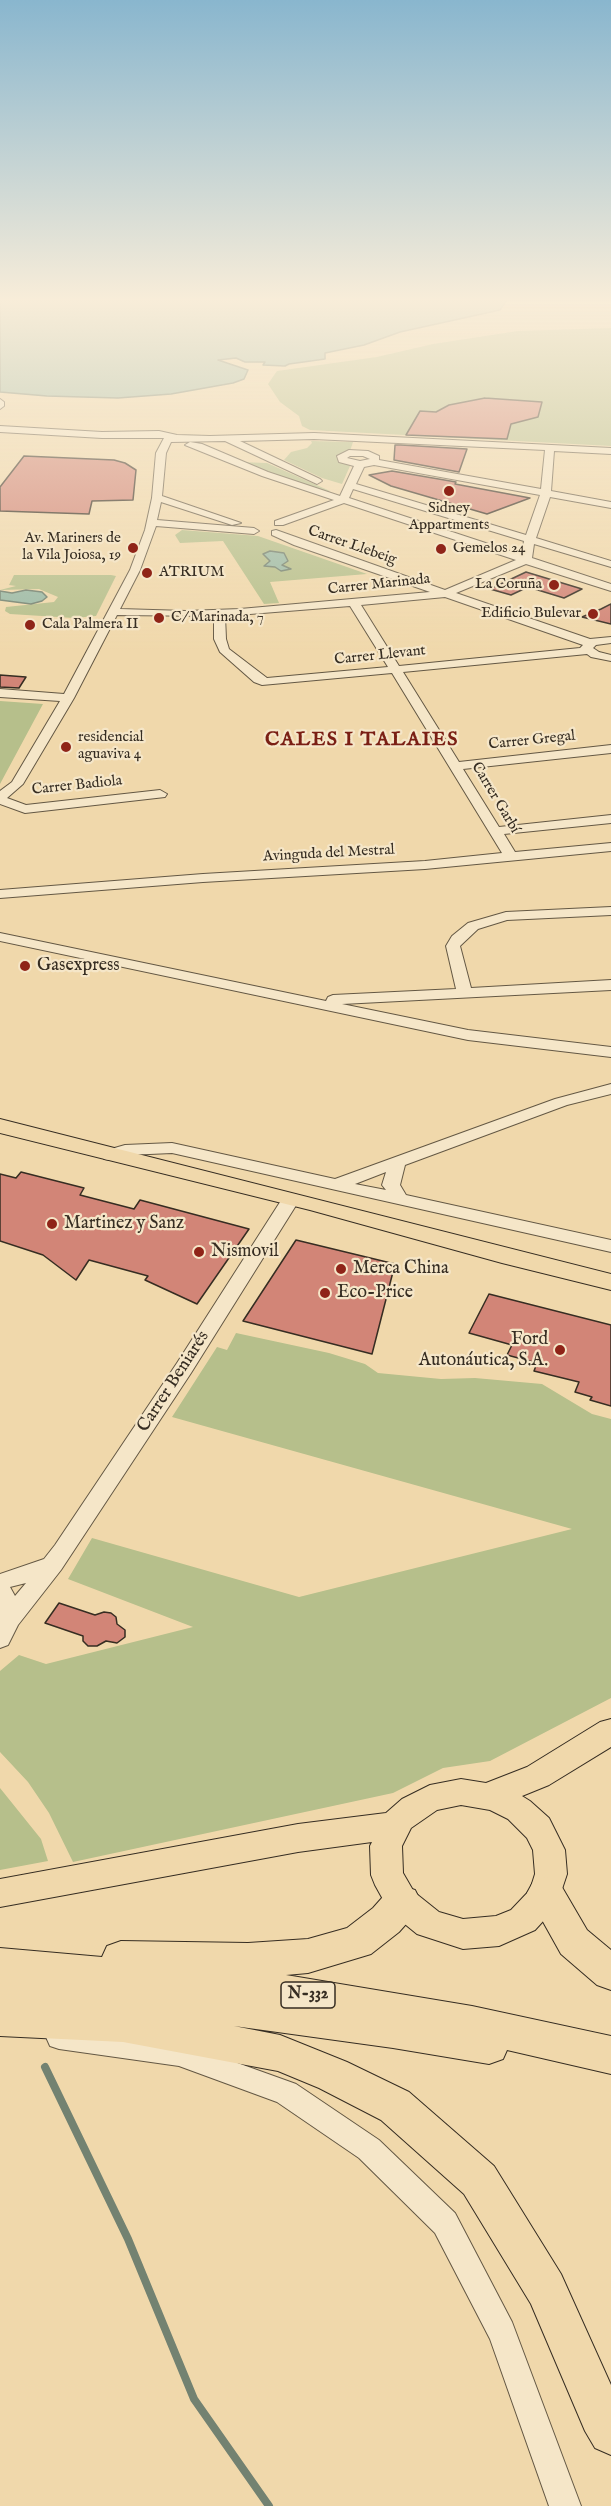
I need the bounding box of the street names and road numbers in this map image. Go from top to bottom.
street label: Carrer Llebeig [305,522,399,570]
street label: Carrer Marinada [327,571,431,599]
street label: Carrer Llevant [333,642,427,670]
street label: Carrer Gregal [488,728,576,754]
street label: Carrer Garbí [467,759,523,837]
street label: Carrer Badiola [31,772,123,800]
street label: Avinguda del Mestral [263,842,395,866]
street label: Carrer Beniarés [133,1327,215,1437]
road number: N-332 [281,1982,335,2008]

